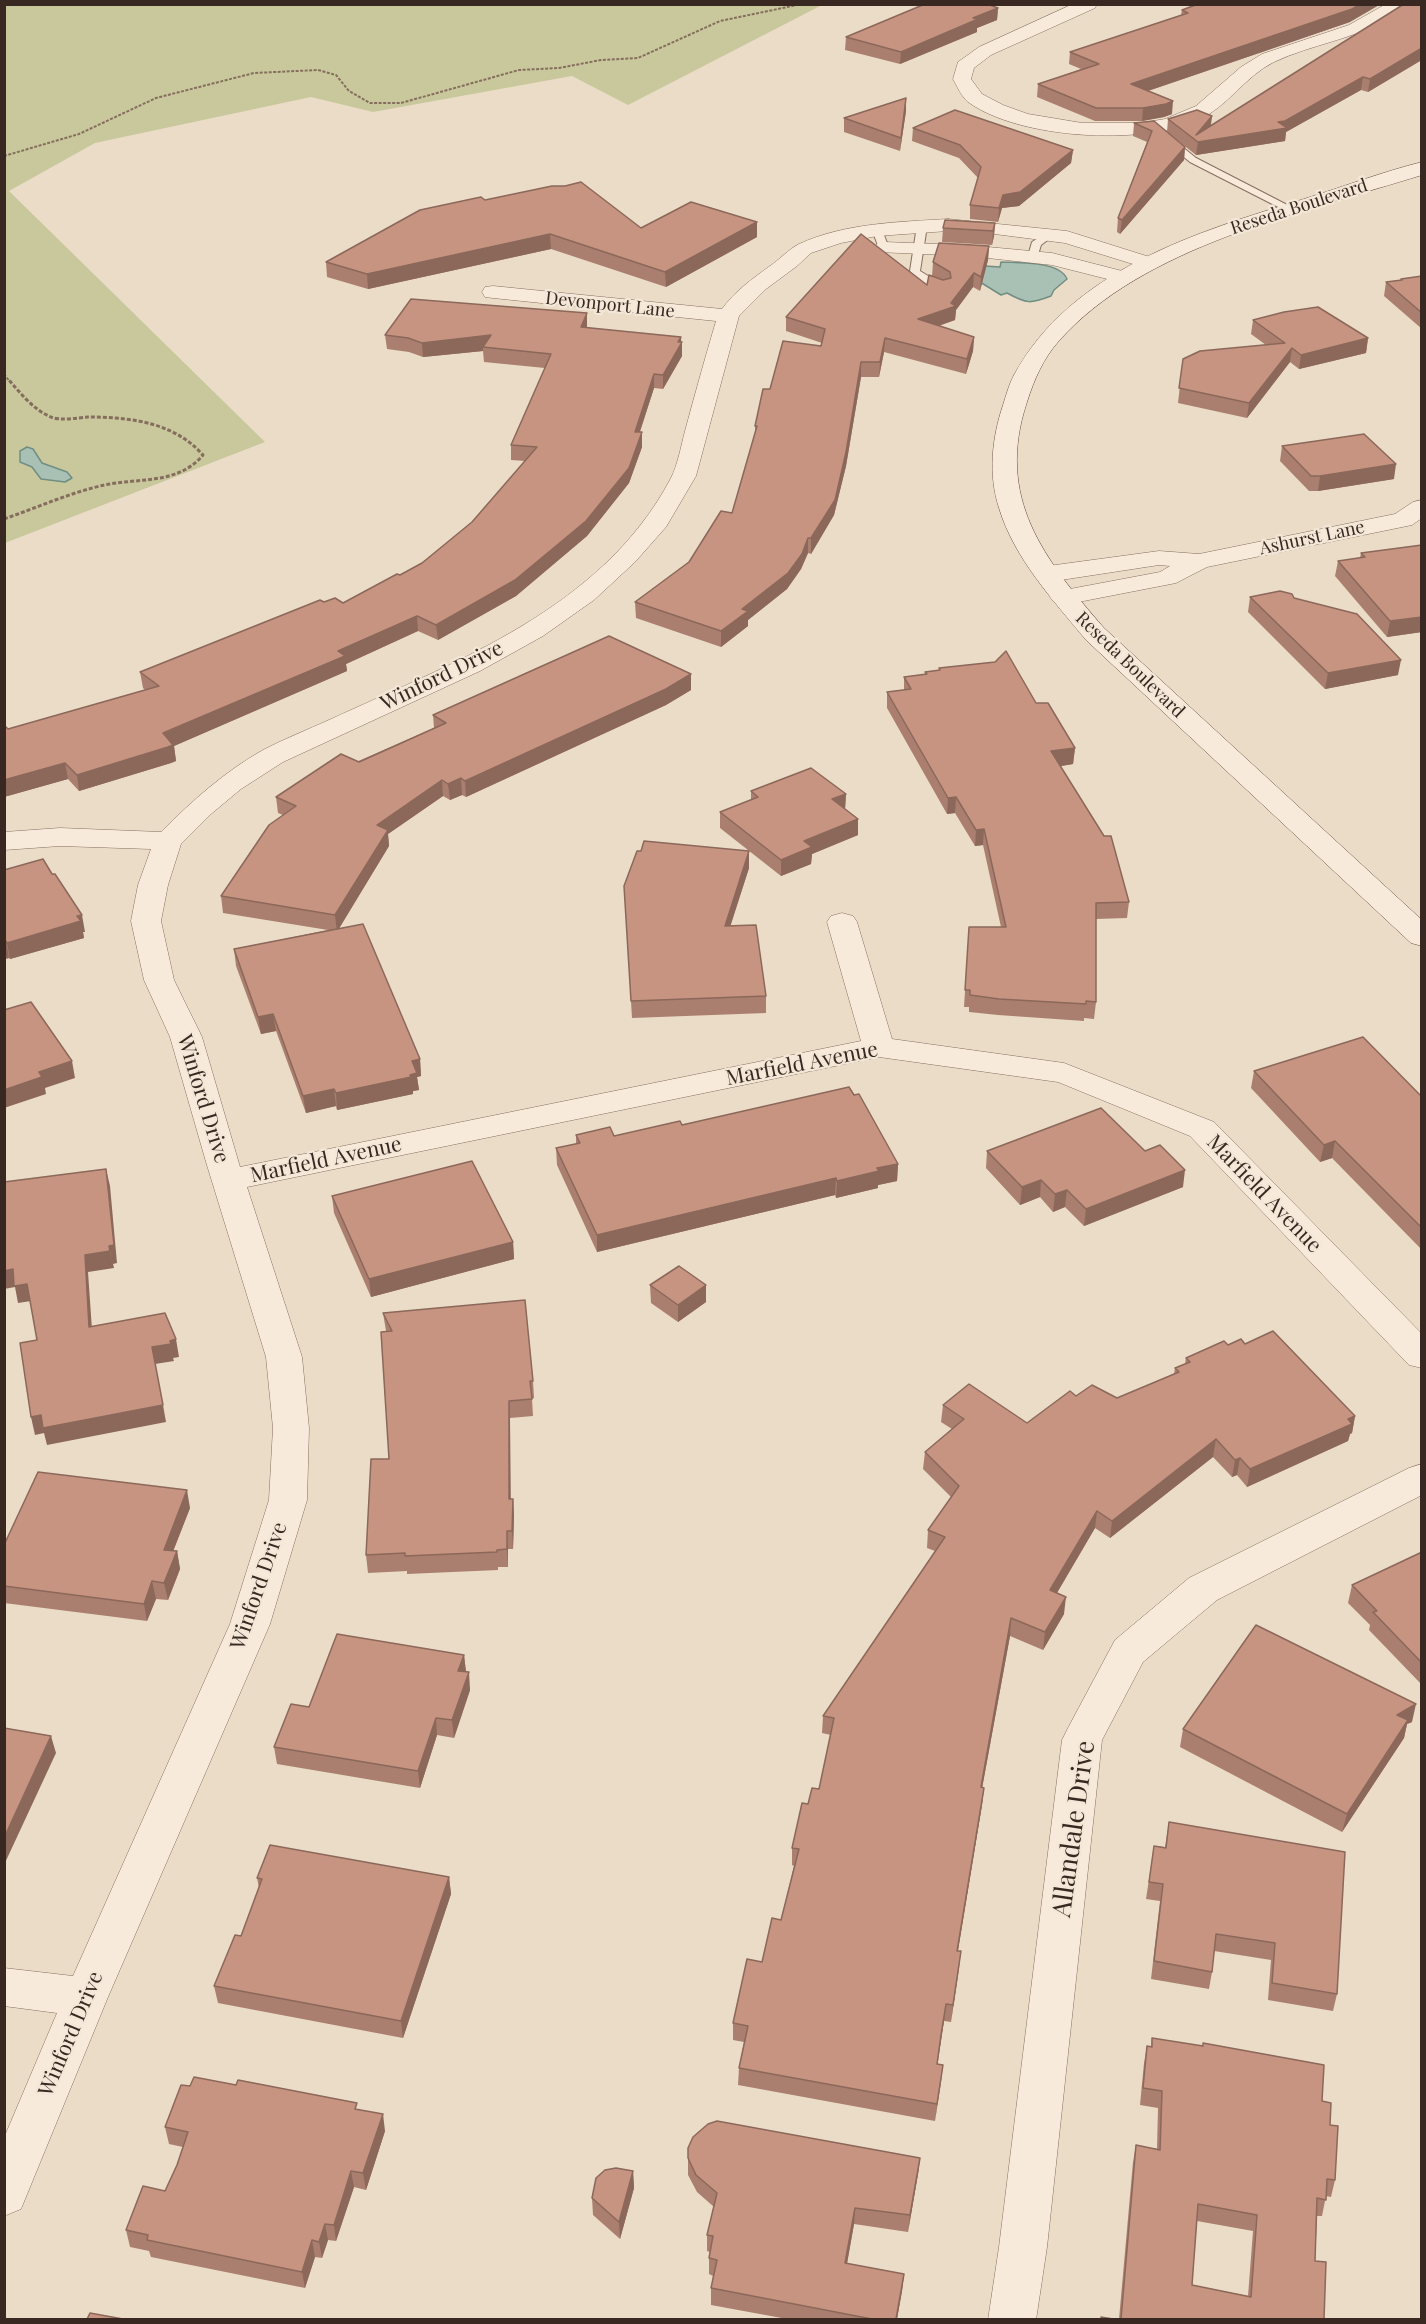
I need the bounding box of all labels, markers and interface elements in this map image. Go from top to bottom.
street label: Reseda Boulevard [1228,175,1370,239]
street label: Devonport Lane [544,287,676,323]
street label: Ashurst Lane [1258,516,1366,560]
street label: Reseda Boulevard [1071,608,1189,722]
street label: Winford Drive [377,636,507,716]
street label: Winford Drive [171,1032,235,1166]
street label: Marfield Avenue [724,1037,880,1091]
street label: Marfield Avenue [1201,1130,1327,1258]
street label: Marfield Avenue [248,1132,404,1188]
street label: Winford Drive [225,1519,293,1653]
street label: Allandale Drive [1046,1739,1102,1919]
street label: Winford Drive [33,1968,109,2100]

